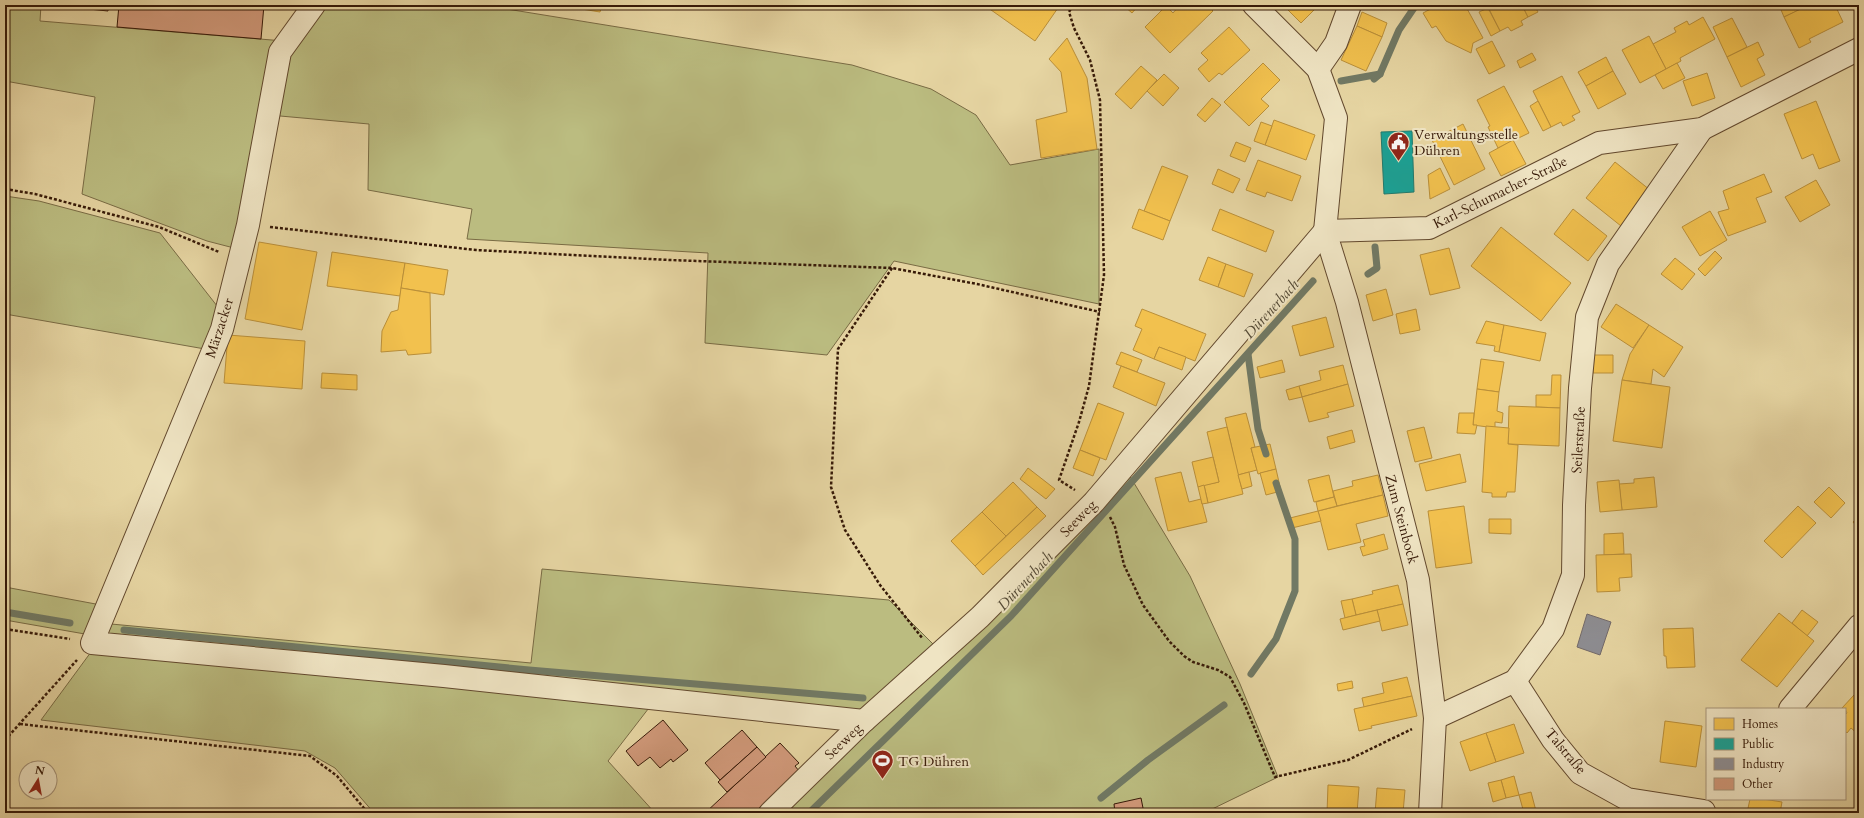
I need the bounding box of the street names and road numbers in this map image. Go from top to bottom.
street label: Karl-Schumacher-Straße [1430,152,1570,233]
street label: Märzacker [201,295,238,361]
street label: Seilerstraße [1567,406,1590,474]
street label: Zum Steinbock [1380,472,1423,566]
street label: Seeweg [1056,495,1101,541]
street label: Seeweg [821,719,866,764]
street label: Talstraße [1541,724,1591,778]

